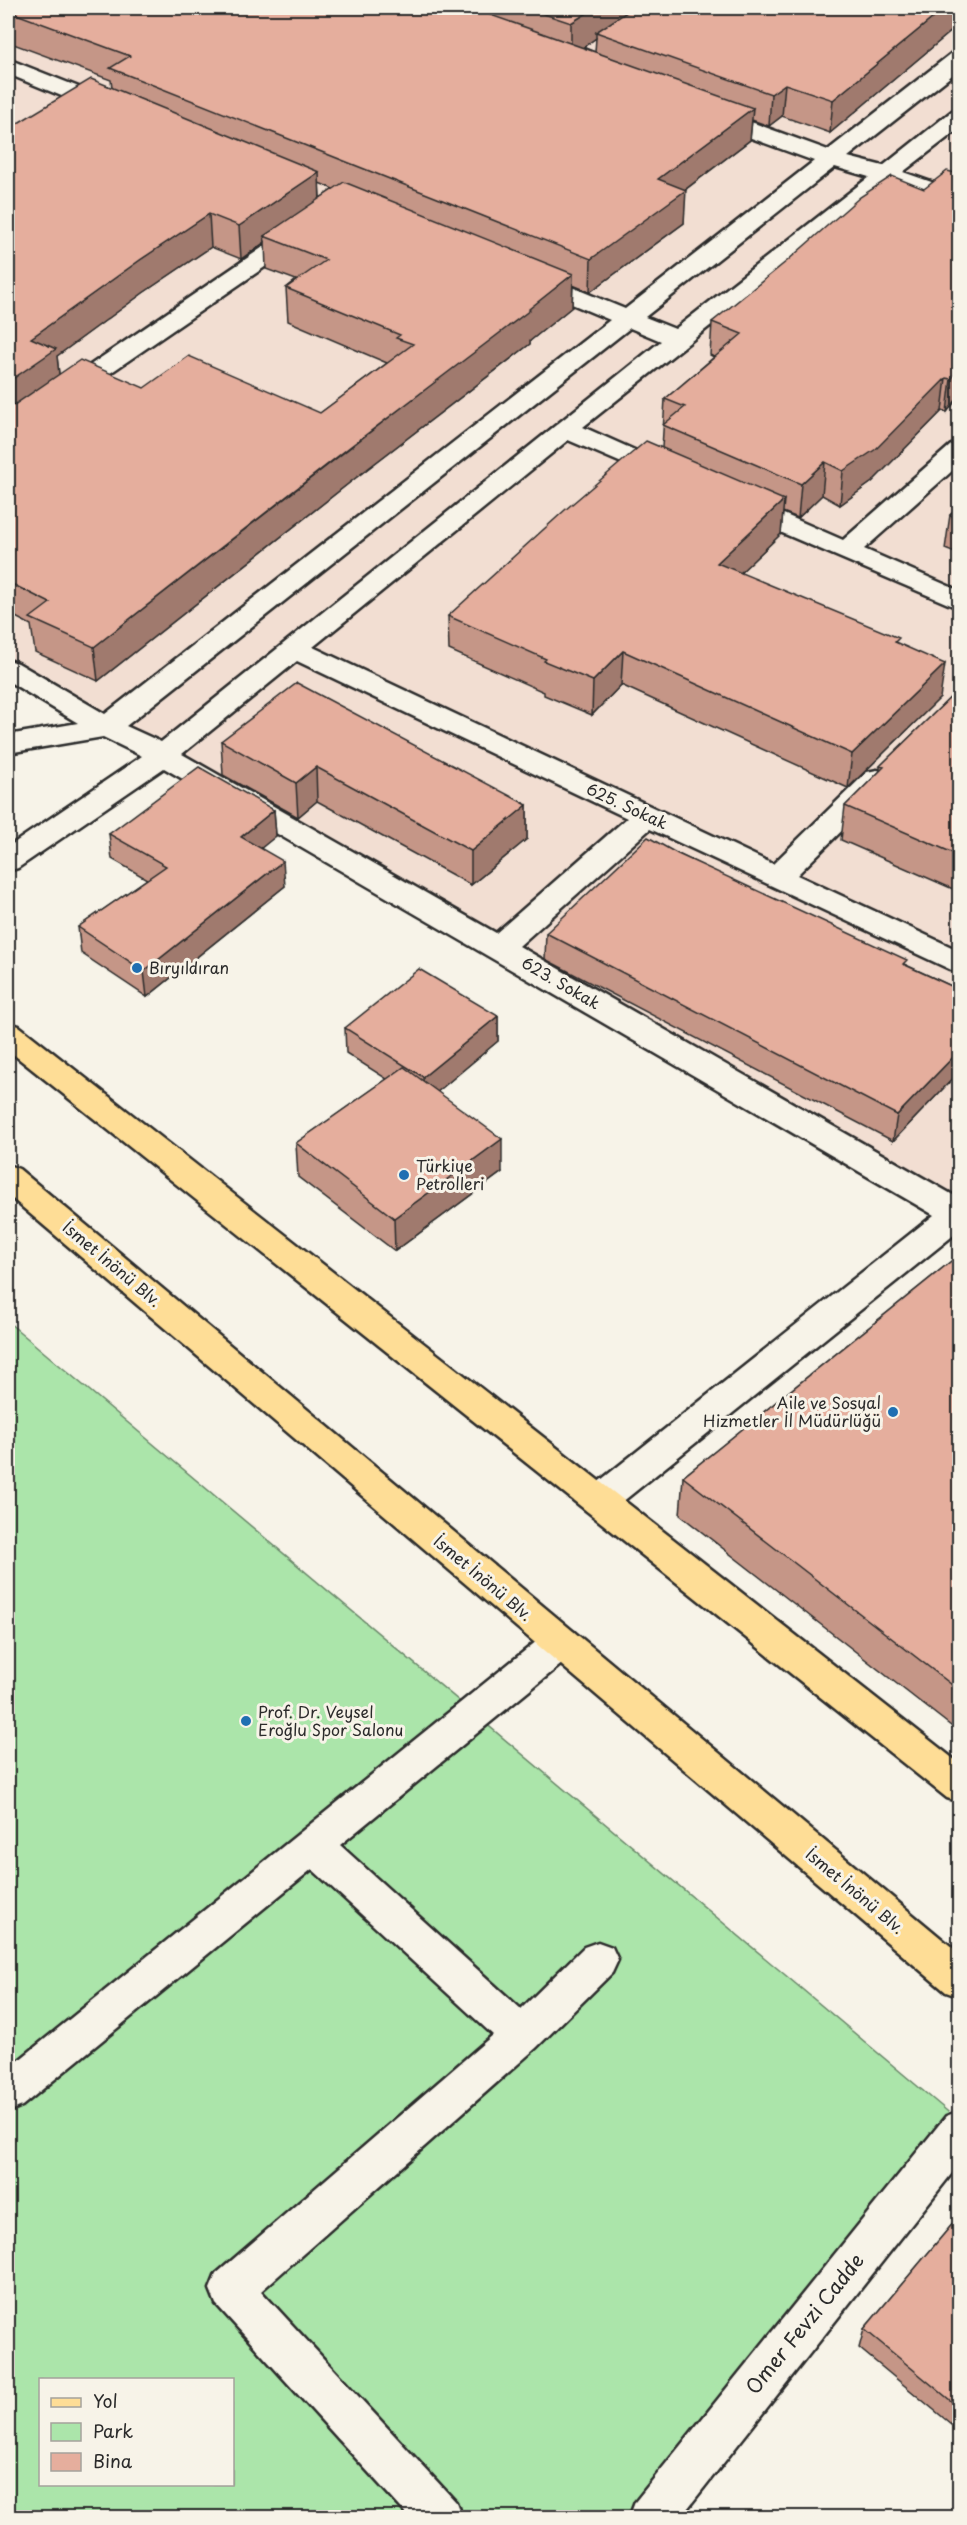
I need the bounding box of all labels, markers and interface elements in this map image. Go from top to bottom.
street label: 625. Sokak [583,776,672,834]
street label: 623. Sokak [518,950,605,1014]
place label: Bıryıldıran [149,955,229,979]
marker: Bıryıldıran [130,961,144,975]
place label: Türkiye Petrolleri [416,1153,484,1195]
marker: Türkiye Petrolleri [397,1168,411,1182]
street label: İsmet İnönü Blv. [58,1215,167,1312]
place label: Aile ve Sosyal Hizmetler İl Müdürlüğü [703,1390,881,1432]
marker: Aile ve Sosyal Hizmetler İl Müdürlüğü [886,1405,900,1419]
street label: İsmet İnönü Blv. [429,1529,538,1626]
place label: Prof. Dr. Veysel Eroğlu Spor Salonu [258,1699,403,1741]
marker: Prof. Dr. Veysel Eroğlu Spor Salonu [239,1714,253,1728]
street label: İsmet İnönü Blv. [801,1842,910,1939]
street label: Omer Fevzi Cadde [738,2246,871,2400]
legend [39,2378,234,2486]
text: Yol [93,2387,118,2414]
text: Park [93,2417,133,2444]
text: Bina [93,2447,133,2474]

